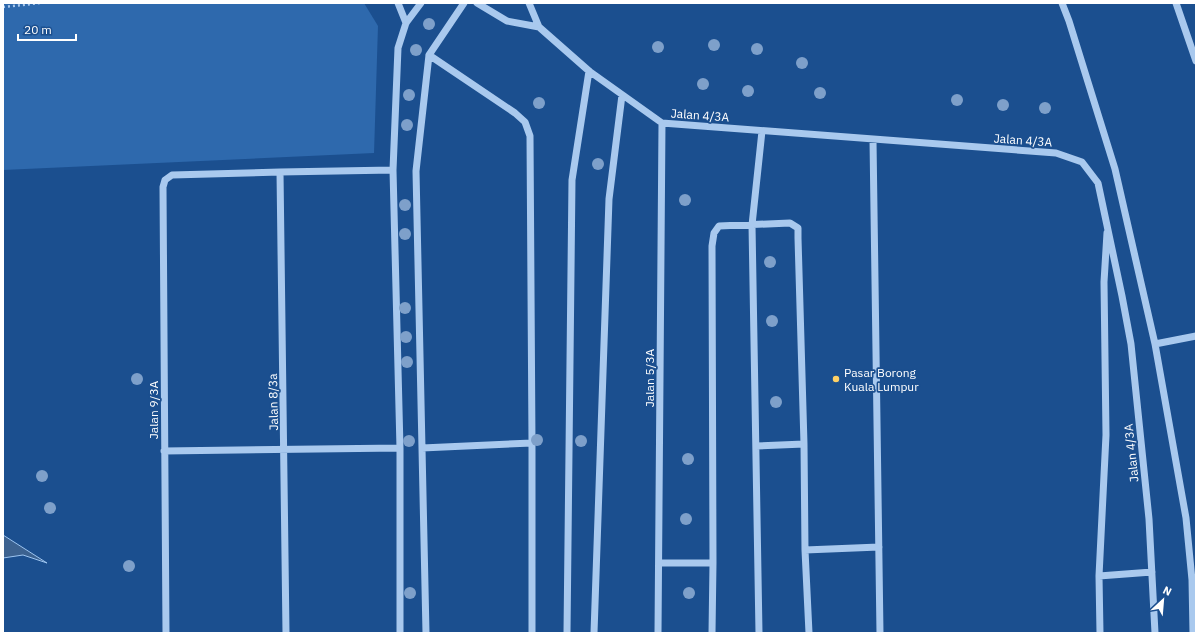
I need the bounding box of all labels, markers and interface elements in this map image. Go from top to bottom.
scale bar [18,16,76,42]
text: 20 m [24,22,52,37]
street label: Jalan 4/3A [670,105,730,125]
street label: Jalan 4/3A [993,130,1053,150]
street label: Jalan 5/3A [642,348,657,407]
place label: Pasar Borong Kuala Lumpur [844,365,919,394]
street label: Jalan 8/3a [265,373,281,431]
marker: Pasar Borong Kuala Lumpur [831,374,841,384]
street label: Jalan 9/3A [146,380,161,439]
street label: Jalan 4/3A [1120,423,1142,483]
north arrow [1143,580,1183,620]
text: N [1161,583,1174,599]

